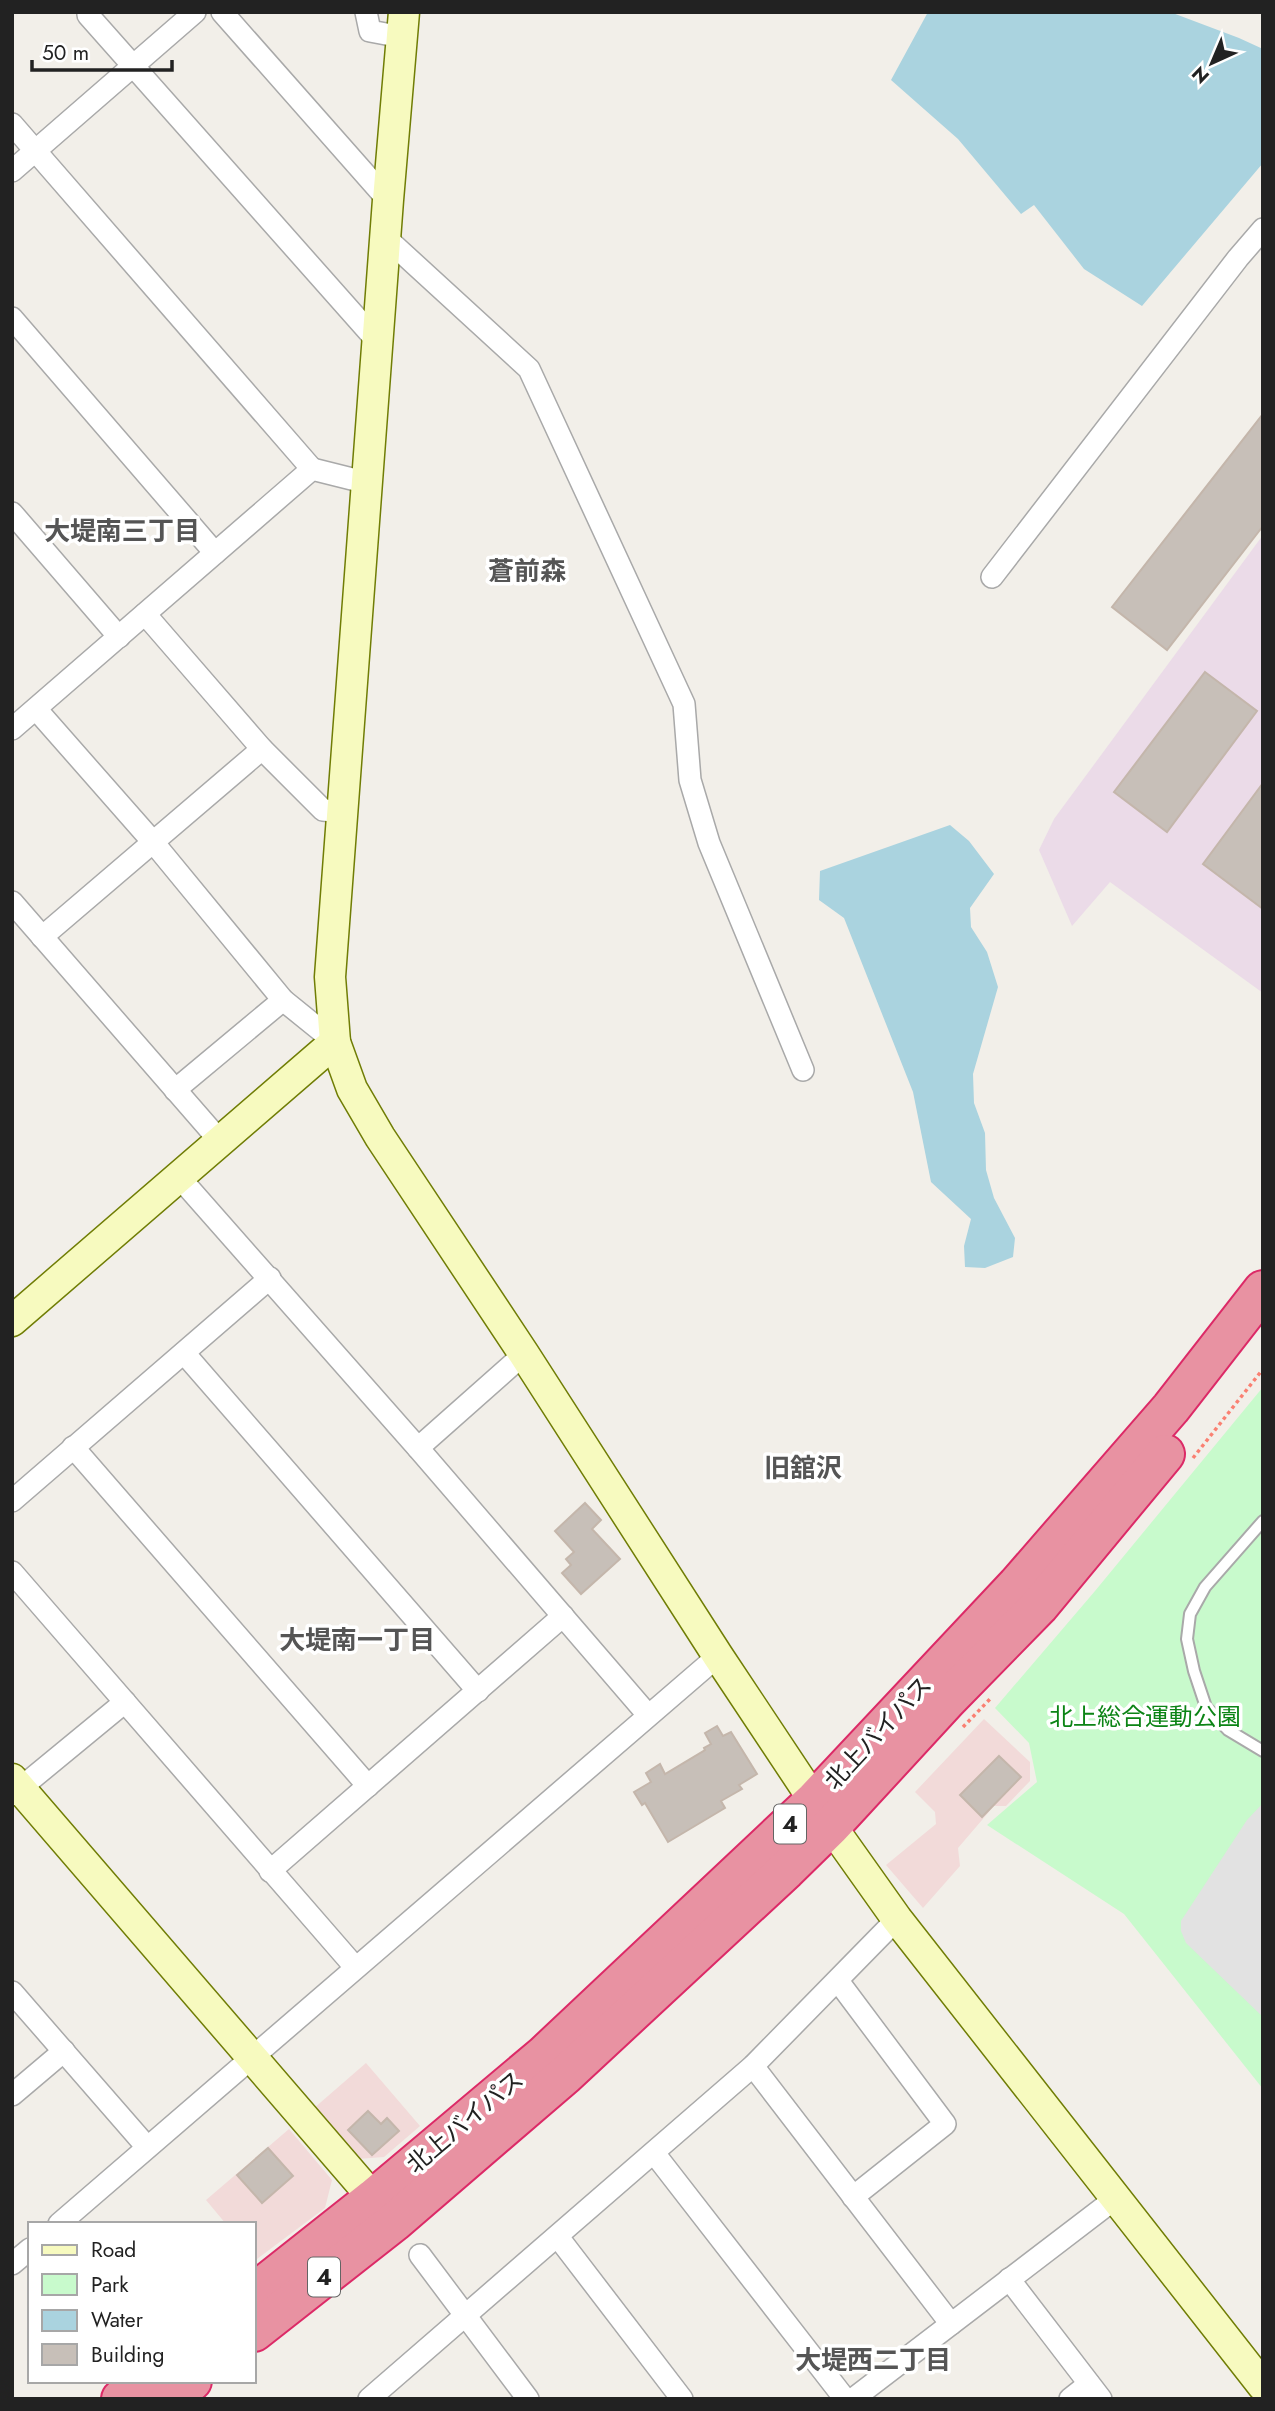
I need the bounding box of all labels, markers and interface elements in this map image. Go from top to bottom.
scale bar [32,28,172,72]
north arrow [1177,28,1247,98]
text: 50 m [42,38,89,68]
text: N [1186,60,1215,90]
district label: 大堤南三丁目 [44,512,200,550]
district label: 蒼前森 [488,552,566,590]
district label: 旧舘沢 [764,1449,842,1487]
district label: 大堤南一丁目 [279,1621,435,1659]
street label: 北上バイパス [816,1668,939,1797]
park label: 北上総合運動公園 [1049,1699,1241,1734]
road number: 4 [774,1804,806,1843]
street label: 北上バイパス [398,2062,531,2181]
legend [28,2222,256,2383]
text: Road [91,2235,136,2265]
road number: 4 [308,2258,340,2296]
text: Park [91,2270,129,2300]
text: Water [91,2305,144,2335]
text: Building [91,2340,164,2370]
district label: 大堤西二丁目 [795,2341,951,2379]

